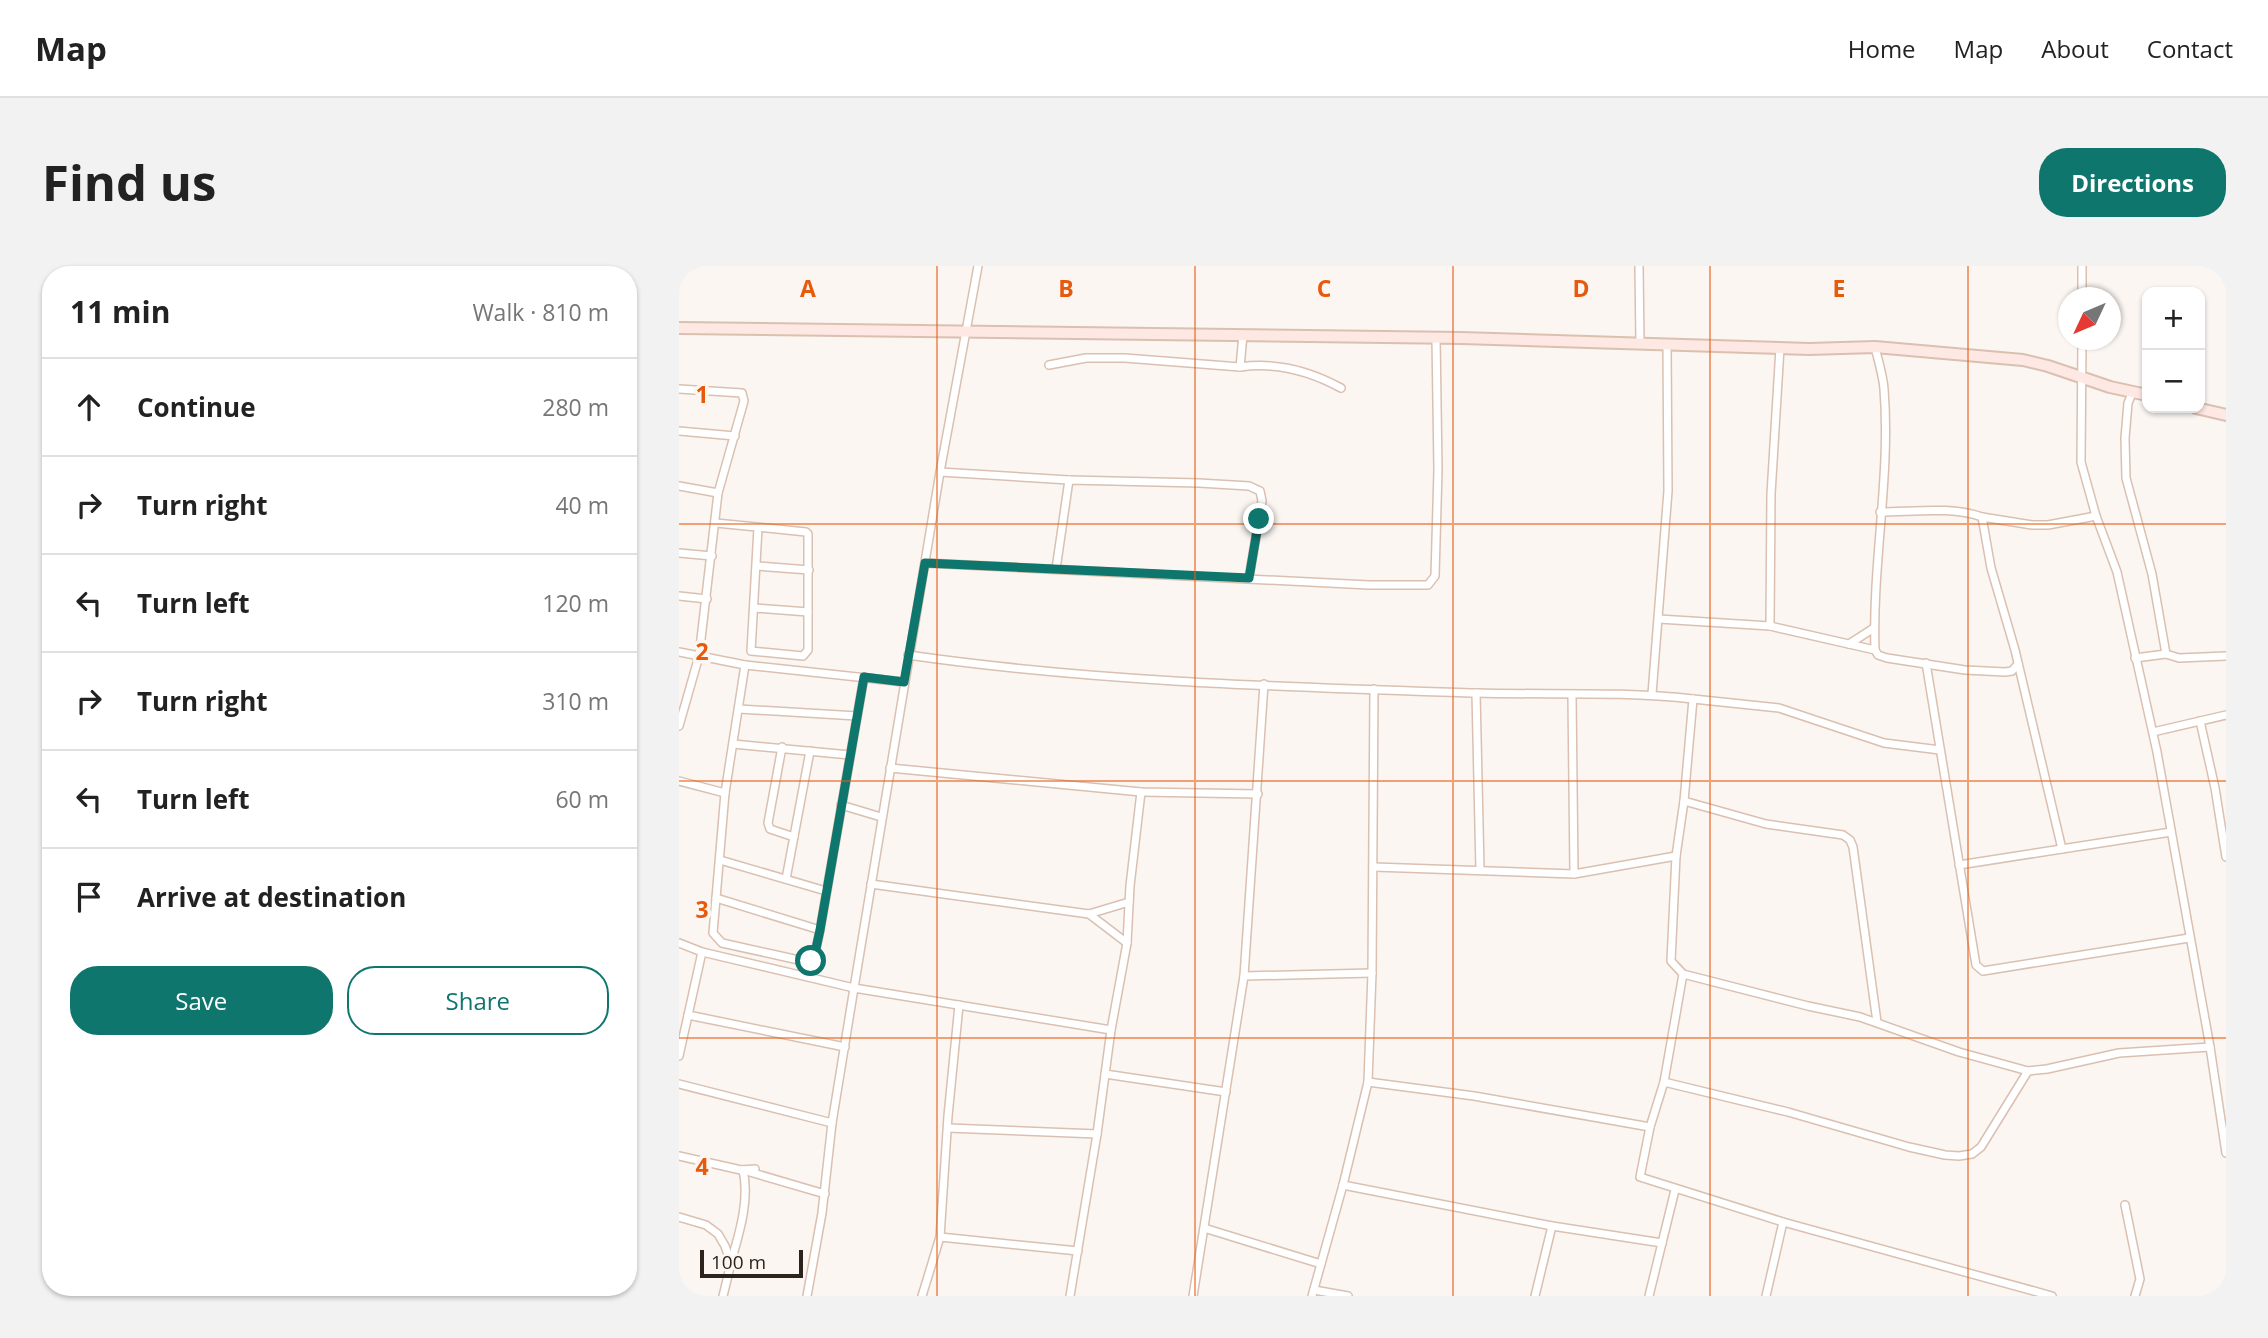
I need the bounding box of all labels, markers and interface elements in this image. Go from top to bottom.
text: Map [35,26,107,71]
text: Home [1848,32,1916,65]
text: Map [1954,32,2003,65]
text: About [2041,32,2109,65]
text: Contact [2147,32,2233,65]
button: Directions [2039,148,2226,217]
text: Find us [42,149,216,215]
text: A [800,272,816,304]
text: B [1058,272,1074,304]
text: C [1317,272,1331,304]
text: D [1572,272,1590,304]
text: E [1833,272,1845,304]
north arrow [2058,287,2121,350]
map controls [2142,287,2205,413]
button: + [2142,287,2205,350]
text: 11 min [70,291,170,332]
text: Walk · 810 m [472,296,609,328]
button: − [2142,350,2205,413]
text: 1 [695,378,709,410]
icon: ahead [70,388,108,426]
text: Continue [137,389,256,425]
text: 280 m [542,391,609,423]
icon: right [70,486,108,524]
text: Turn right [137,487,268,523]
text: 40 m [555,489,609,521]
route end [1243,503,1274,534]
icon: left [70,584,108,622]
text: Turn left [137,585,249,621]
text: 120 m [542,587,609,619]
text: 2 [695,635,709,667]
icon: right [70,682,108,720]
text: Turn right [137,683,268,719]
text: 310 m [542,685,609,717]
icon: left [70,780,108,818]
text: Turn left [137,781,249,817]
text: 60 m [555,783,609,815]
icon: arrive [70,878,108,916]
text: Arrive at destination [137,879,406,915]
text: 3 [695,893,709,925]
route start [795,945,826,976]
button: Save [70,966,333,1035]
button: Share [347,966,609,1035]
text: 4 [695,1150,709,1182]
scale bar [700,1247,803,1279]
text: 100 m [711,1249,766,1275]

